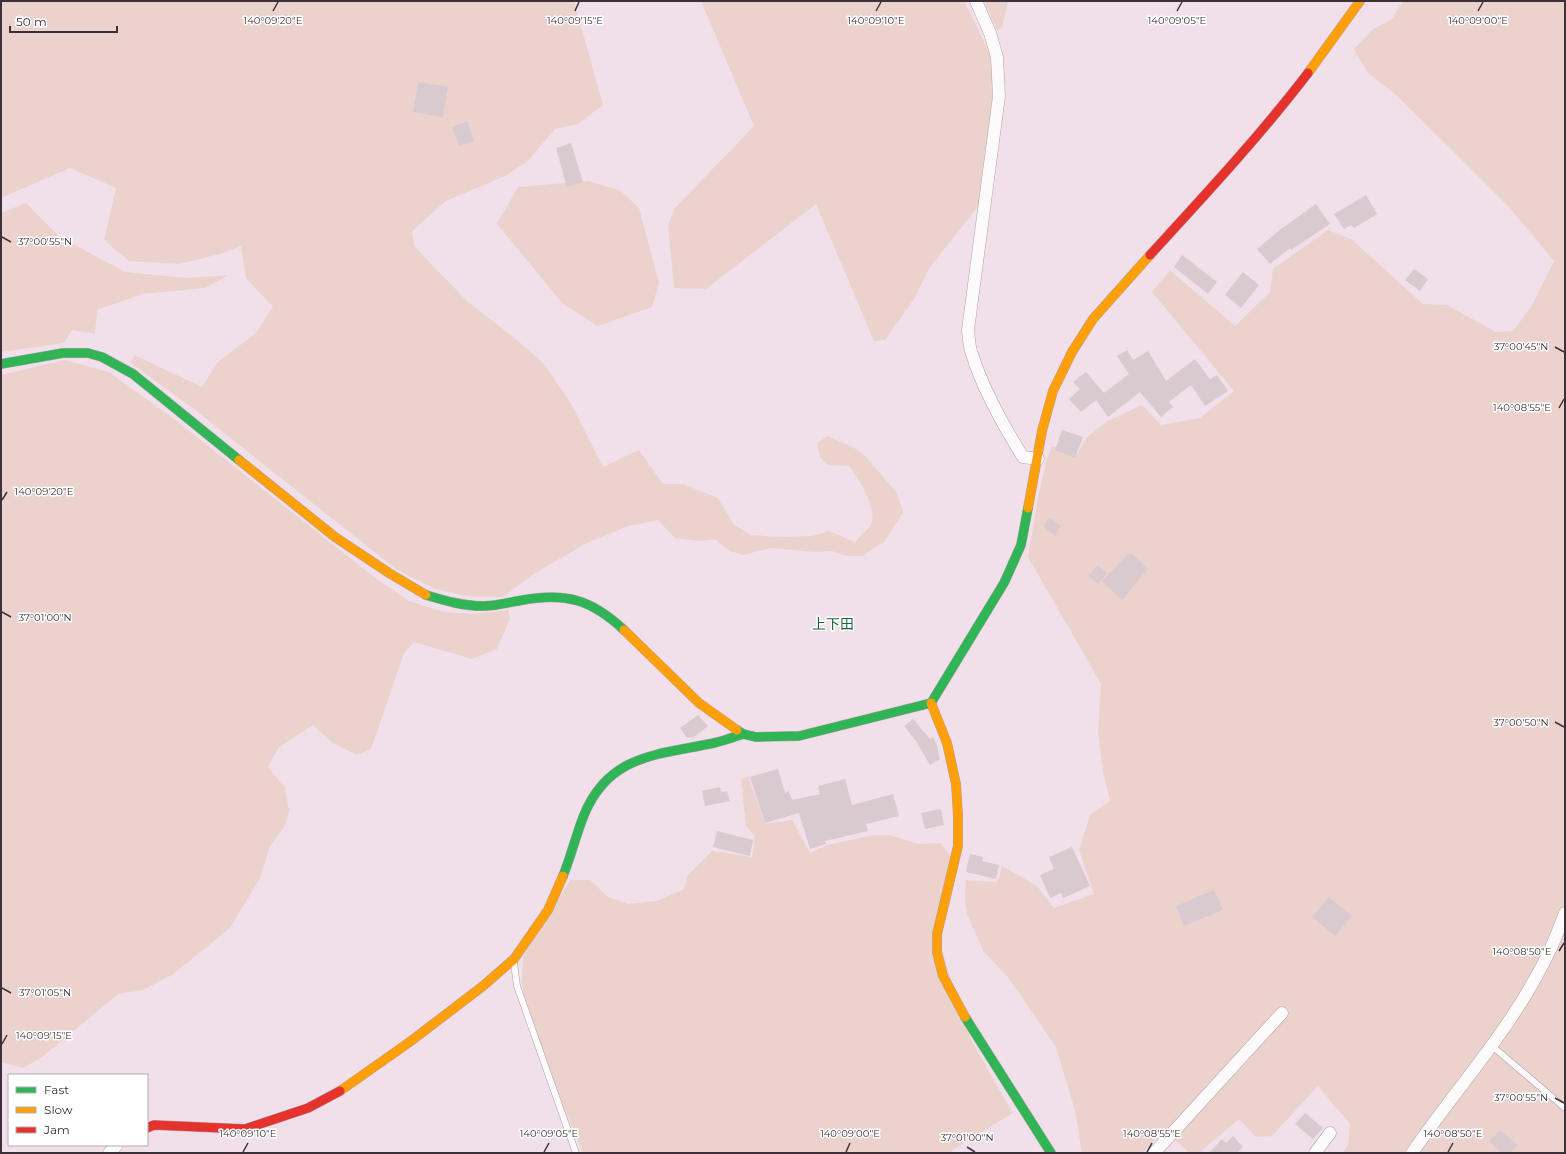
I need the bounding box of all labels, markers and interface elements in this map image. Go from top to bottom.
scale bar [10,8,117,34]
text: 50 m [16,14,47,29]
text: 140°09'20"E [244,14,303,27]
text: 140°09'15"E [547,14,603,27]
text: 140°09'10"E [847,14,905,27]
text: 140°09'05"E [1148,14,1207,27]
text: 140°09'00"E [1448,14,1508,27]
text: 37°00'55"N [18,235,72,248]
text: 37°00'45"N [1494,340,1548,353]
text: 140°08'55"E [1493,401,1551,414]
text: 140°09'20"E [15,485,74,498]
text: 37°01'00"N [18,611,72,624]
district label: 上下田 [812,615,854,633]
text: 37°00'50"N [1493,716,1549,729]
text: 140°08'50"E [1493,945,1552,958]
text: 37°01'05"N [19,986,71,999]
text: 140°09'15"E [16,1029,72,1042]
legend [8,1074,148,1146]
text: Fast [44,1082,69,1097]
text: 37°00'55"N [1494,1091,1548,1104]
text: Slow [44,1102,73,1117]
text: Jam [43,1122,70,1137]
text: 140°09'10"E [219,1127,277,1140]
text: 140°09'05"E [520,1127,579,1140]
text: 140°09'00"E [820,1127,880,1140]
text: 140°08'55"E [1123,1127,1181,1140]
text: 140°08'50"E [1424,1127,1483,1140]
text: 37°01'00"N [940,1131,994,1144]

